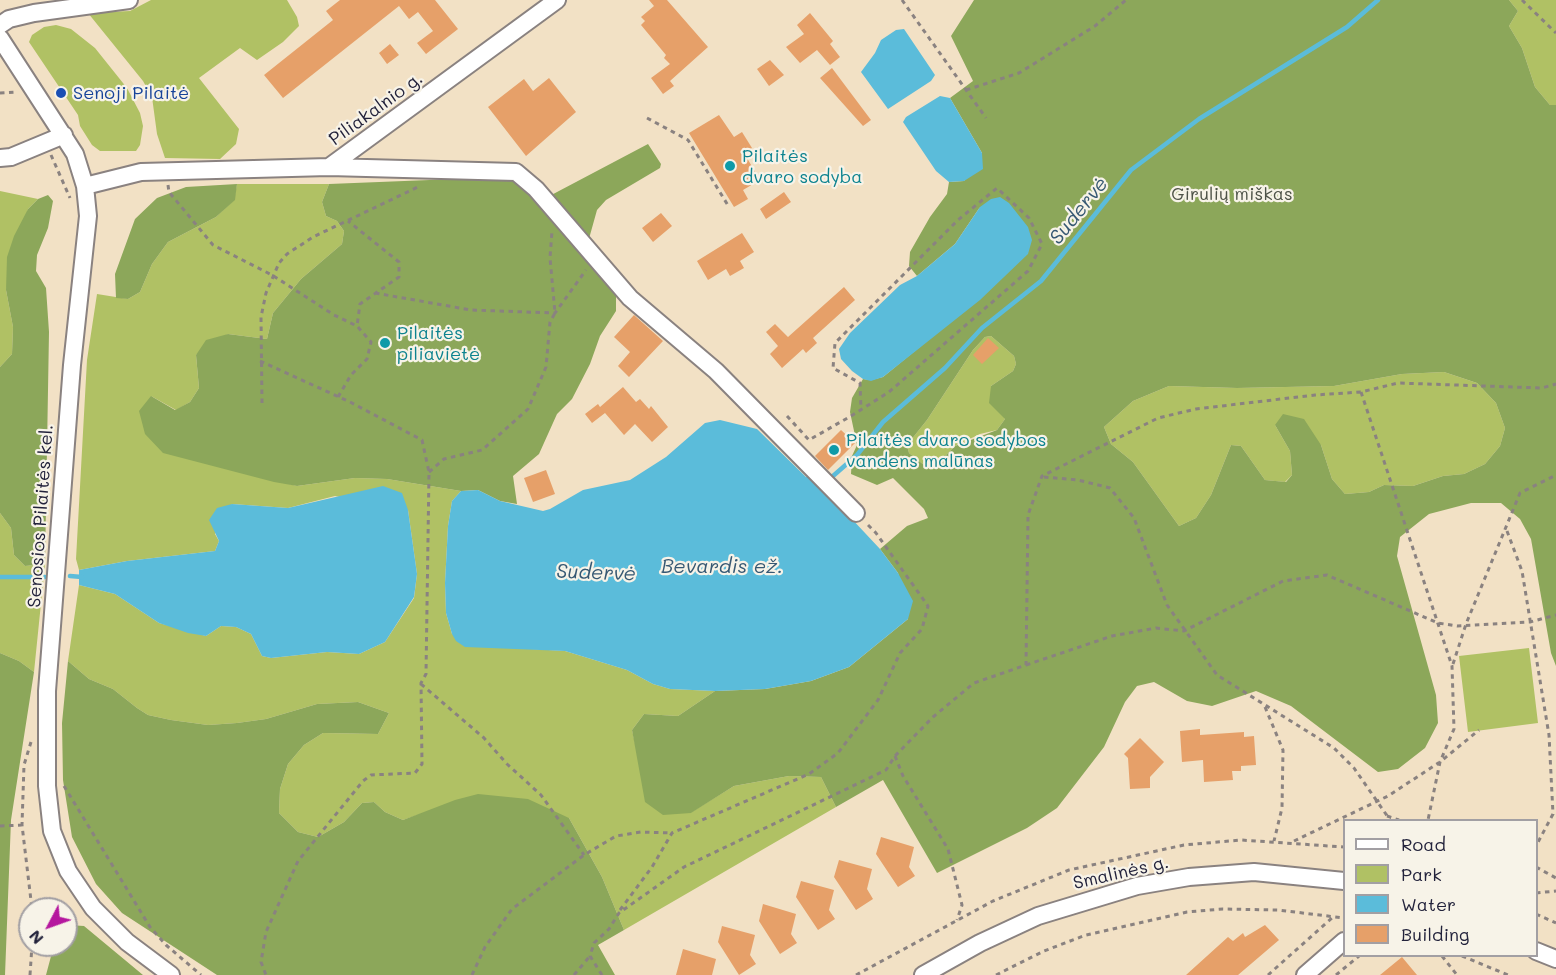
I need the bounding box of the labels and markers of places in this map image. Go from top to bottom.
place label: Senoji Pilaitė [73,82,189,104]
marker: Senoji Pilaitė [54,86,68,100]
place label: Pilaitės dvaro sodyba [742,145,863,188]
marker: Pilaitės dvaro sodyba [723,159,737,173]
place label: Pilaitės piliavietė [397,322,480,364]
marker: Pilaitės piliavietė [378,336,392,350]
place label: Pilaitės dvaro sodybos vandens malūnas [846,429,1046,472]
marker: Pilaitės dvaro sodybos vandens malūnas [827,443,841,457]

